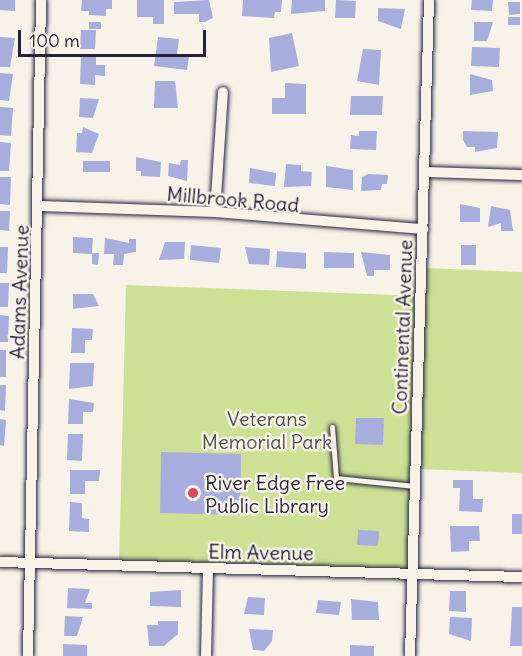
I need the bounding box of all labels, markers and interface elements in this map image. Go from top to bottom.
scale bar [21,18,208,56]
text: 100 m [29,29,80,52]
street label: Millbrook Road [166,181,300,217]
street label: Adams Avenue [5,224,33,360]
street label: Continental Avenue [387,239,417,415]
park label: Veterans Memorial Park [202,406,332,453]
place label: River Edge Free Public Library [205,470,345,517]
marker: River Edge Free Public Library [186,486,200,500]
street label: Elm Avenue [208,539,314,565]

